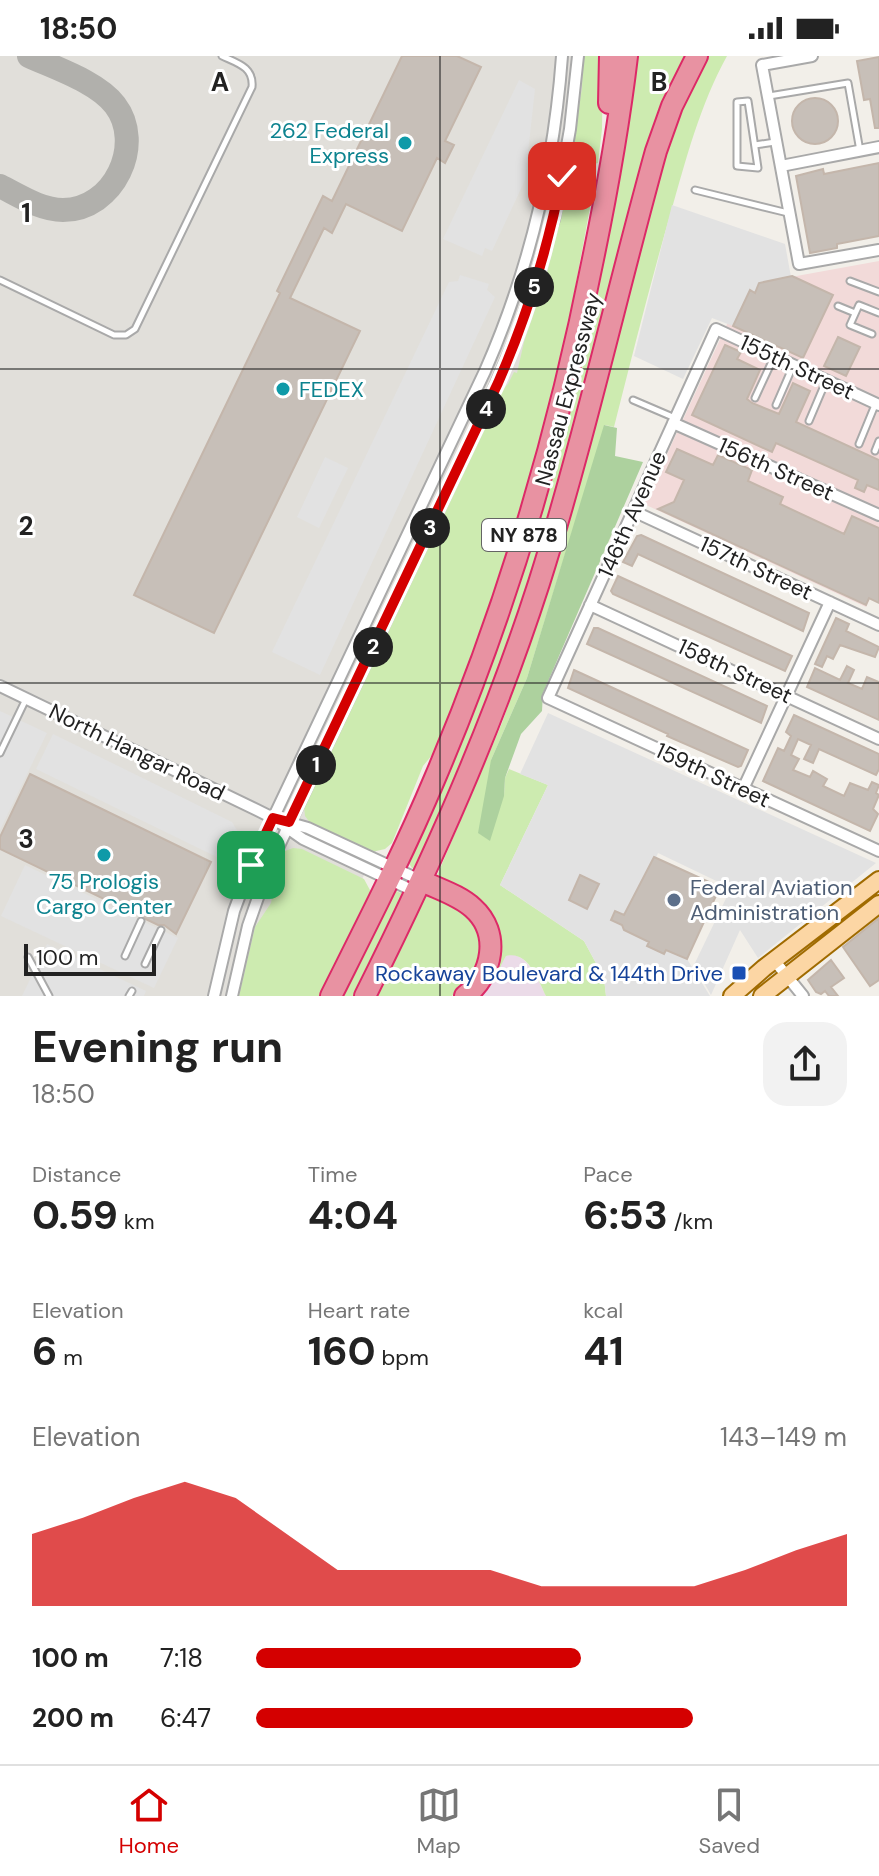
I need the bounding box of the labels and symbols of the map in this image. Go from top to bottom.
text: A [211,65,229,99]
text: B [651,65,667,99]
place label: 262 Federal Express [269,116,389,170]
marker: 262 Federal Express [396,134,414,152]
pin [528,142,596,210]
text: 1 [21,196,31,230]
pin: 5 [514,267,554,307]
street label: Nassau Expressway [528,289,608,489]
street label: 155th Street [735,328,859,406]
place label: FEDEX [299,375,364,404]
marker: FEDEX [274,380,292,398]
pin: 4 [466,389,506,429]
street label: 156th Street [714,431,838,507]
street label: 146th Avenue [591,446,673,582]
pin: 3 [410,508,450,548]
text: 2 [18,509,34,543]
road number: NY 878 [482,519,566,551]
street label: 157th Street [695,529,817,607]
pin: 2 [353,627,393,667]
street label: 158th Street [673,632,797,710]
street label: North Hangar Road [44,697,230,807]
street label: 159th Street [651,736,775,814]
pin: 1 [296,745,336,785]
text: 3 [18,822,34,856]
pin [217,831,285,899]
marker: 75 Prologis Cargo Center [95,846,113,864]
place label: 75 Prologis Cargo Center [36,867,172,921]
place label: Federal Aviation Administration [690,873,853,927]
marker: Federal Aviation Administration [665,891,683,909]
scale bar [24,940,156,976]
place label: Rockaway Boulevard & 144th Drive [375,959,723,988]
marker: Rockaway Boulevard & 144th Drive [730,964,748,982]

